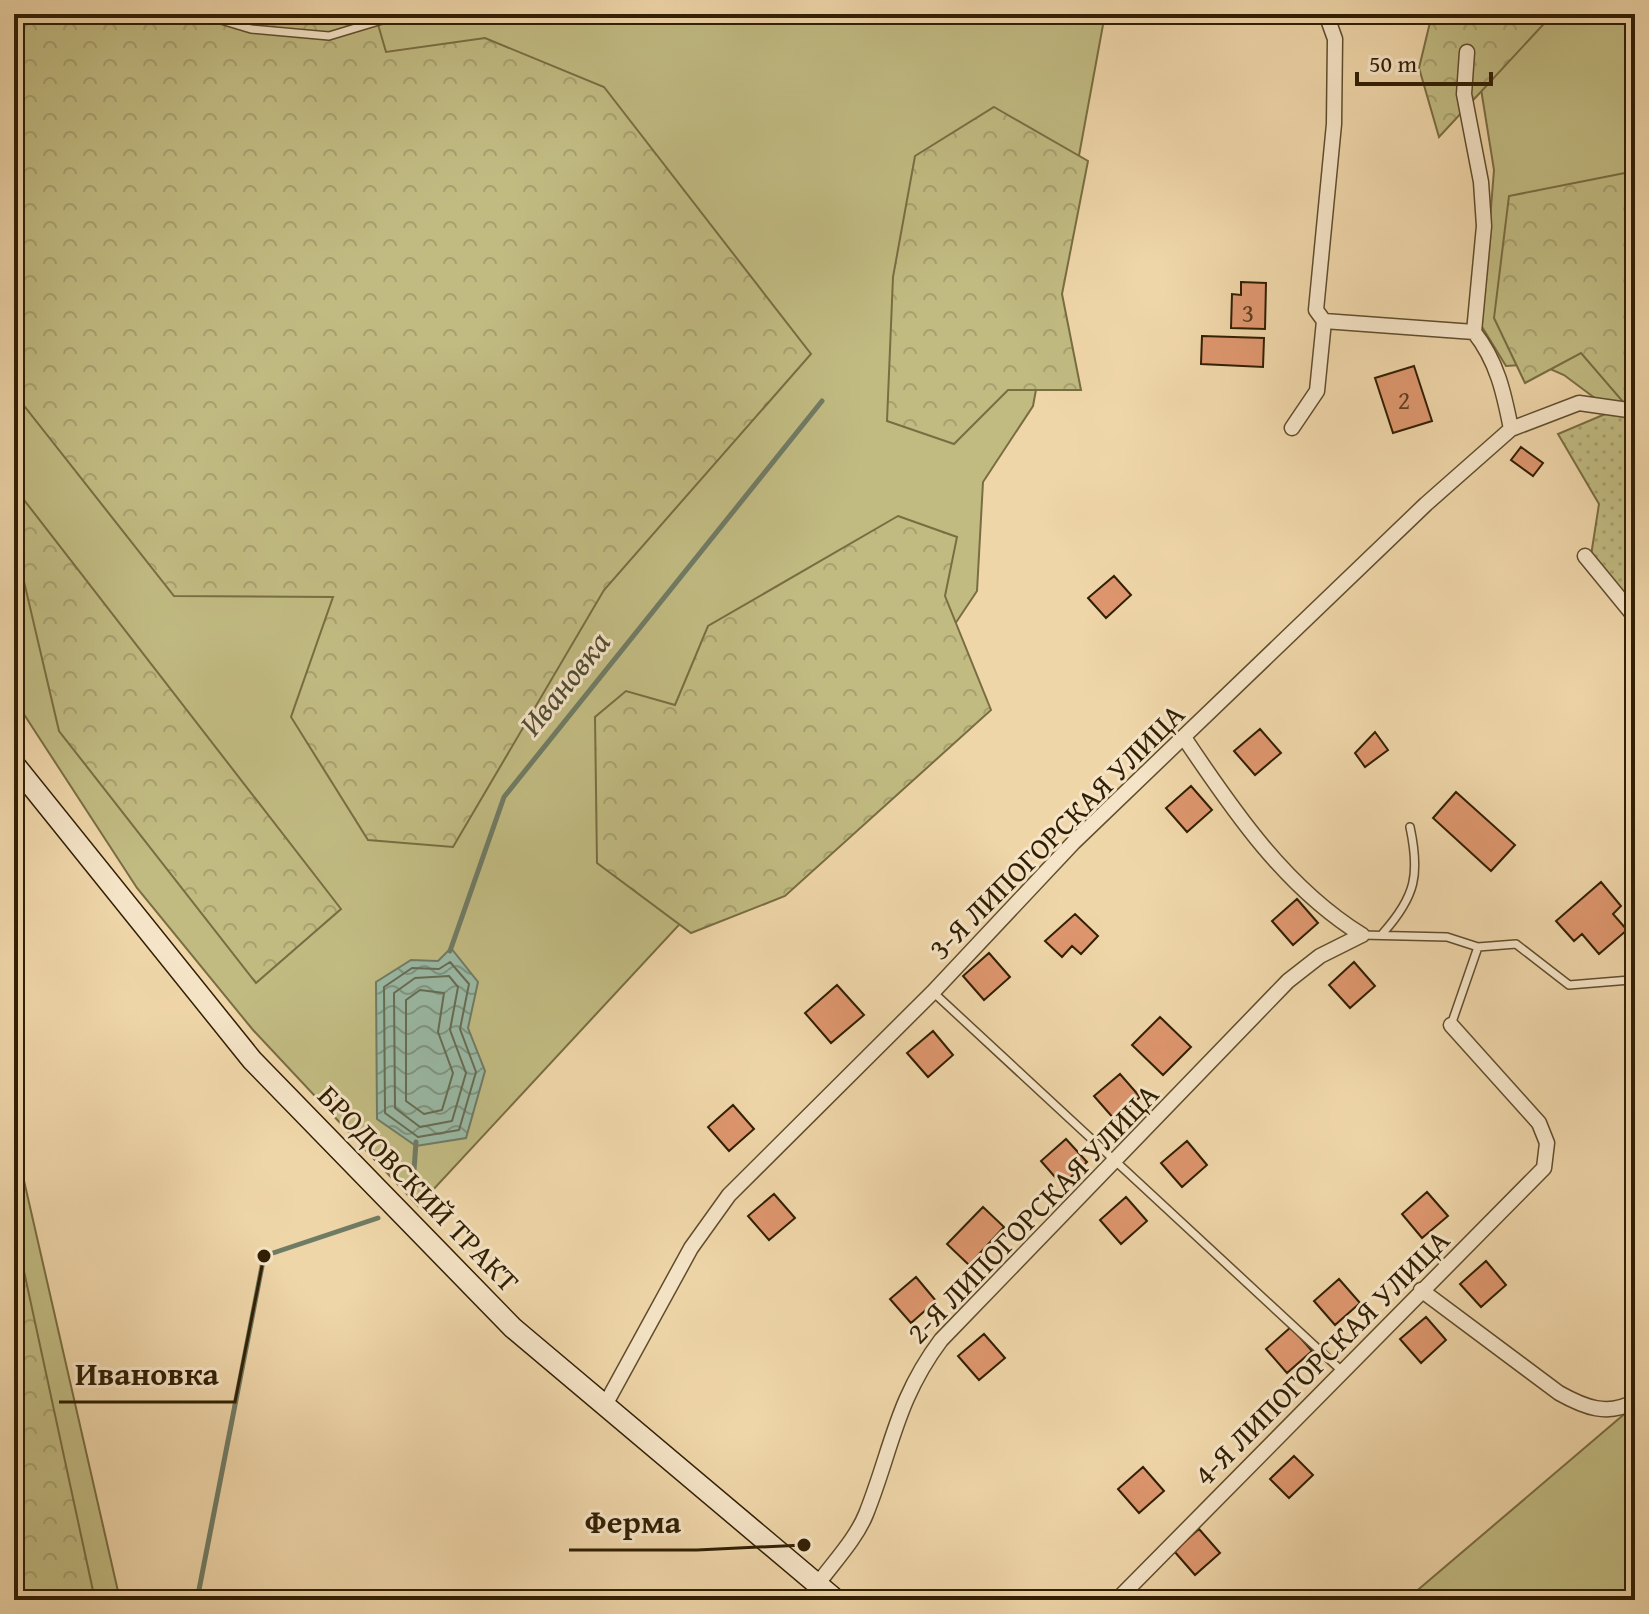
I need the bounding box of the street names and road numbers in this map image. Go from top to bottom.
street label: 3-Я ЛИПОГОРСКАЯ УЛИЦА [918,693,1194,969]
street label: 2-Я ЛИПОГОРСКАЯ УЛИЦА [896,1073,1168,1353]
street label: БРОДОВСКИЙ ТРАКТ [308,1074,530,1302]
street label: 4-Я ЛИПОГОРСКАЯ УЛИЦА [1183,1219,1459,1495]

